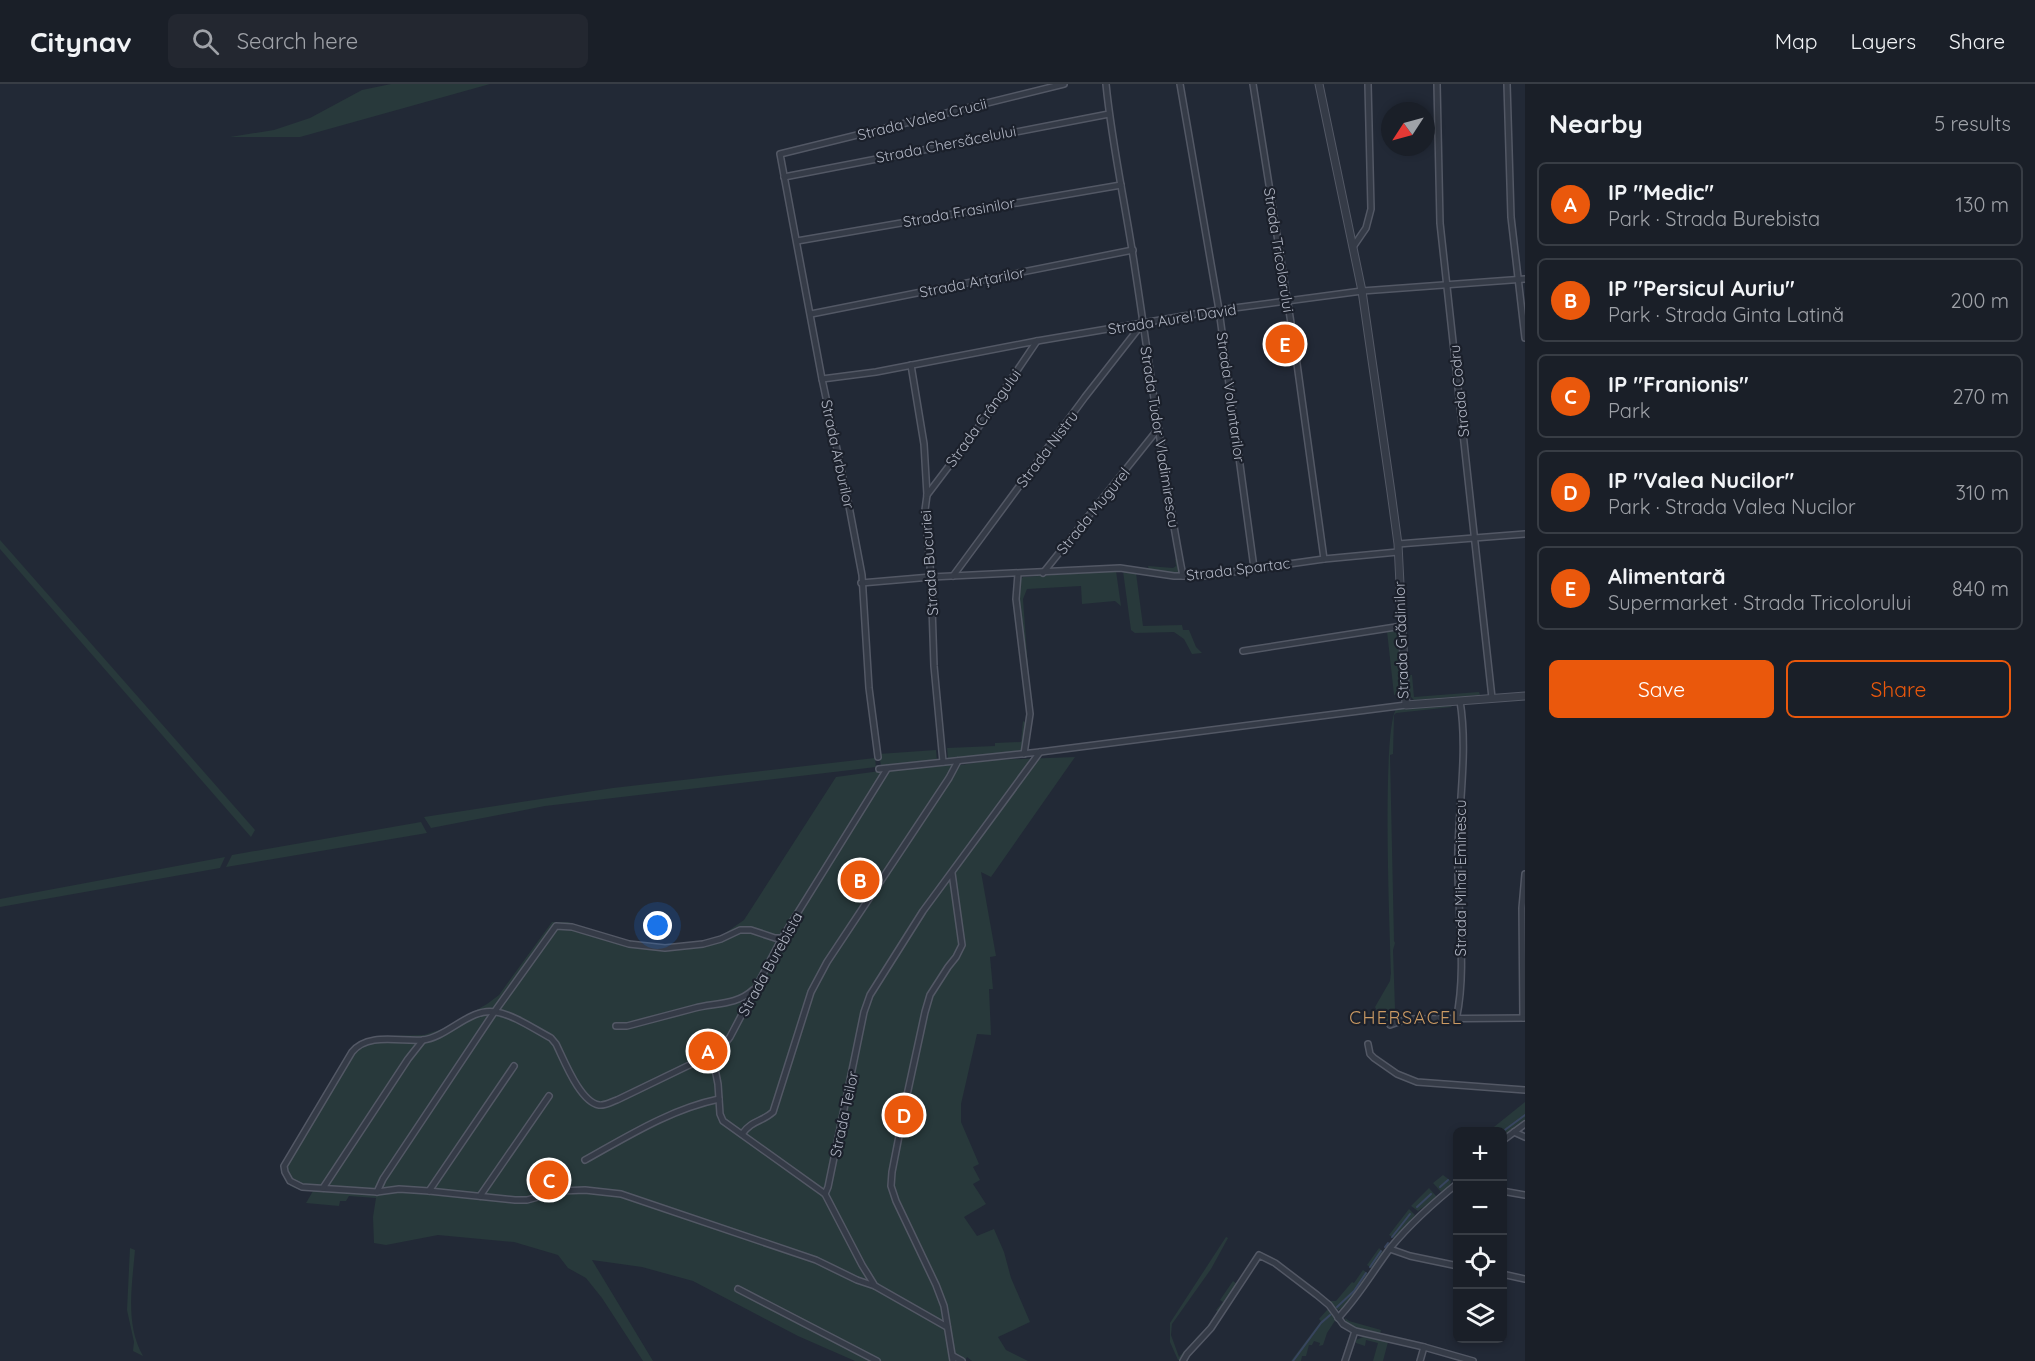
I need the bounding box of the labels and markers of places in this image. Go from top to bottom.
pin: E [1266,322,1304,366]
pin: B [840,858,880,902]
pin: A [688,1028,728,1074]
pin: D [884,1092,924,1138]
pin: C [530,1158,568,1202]

